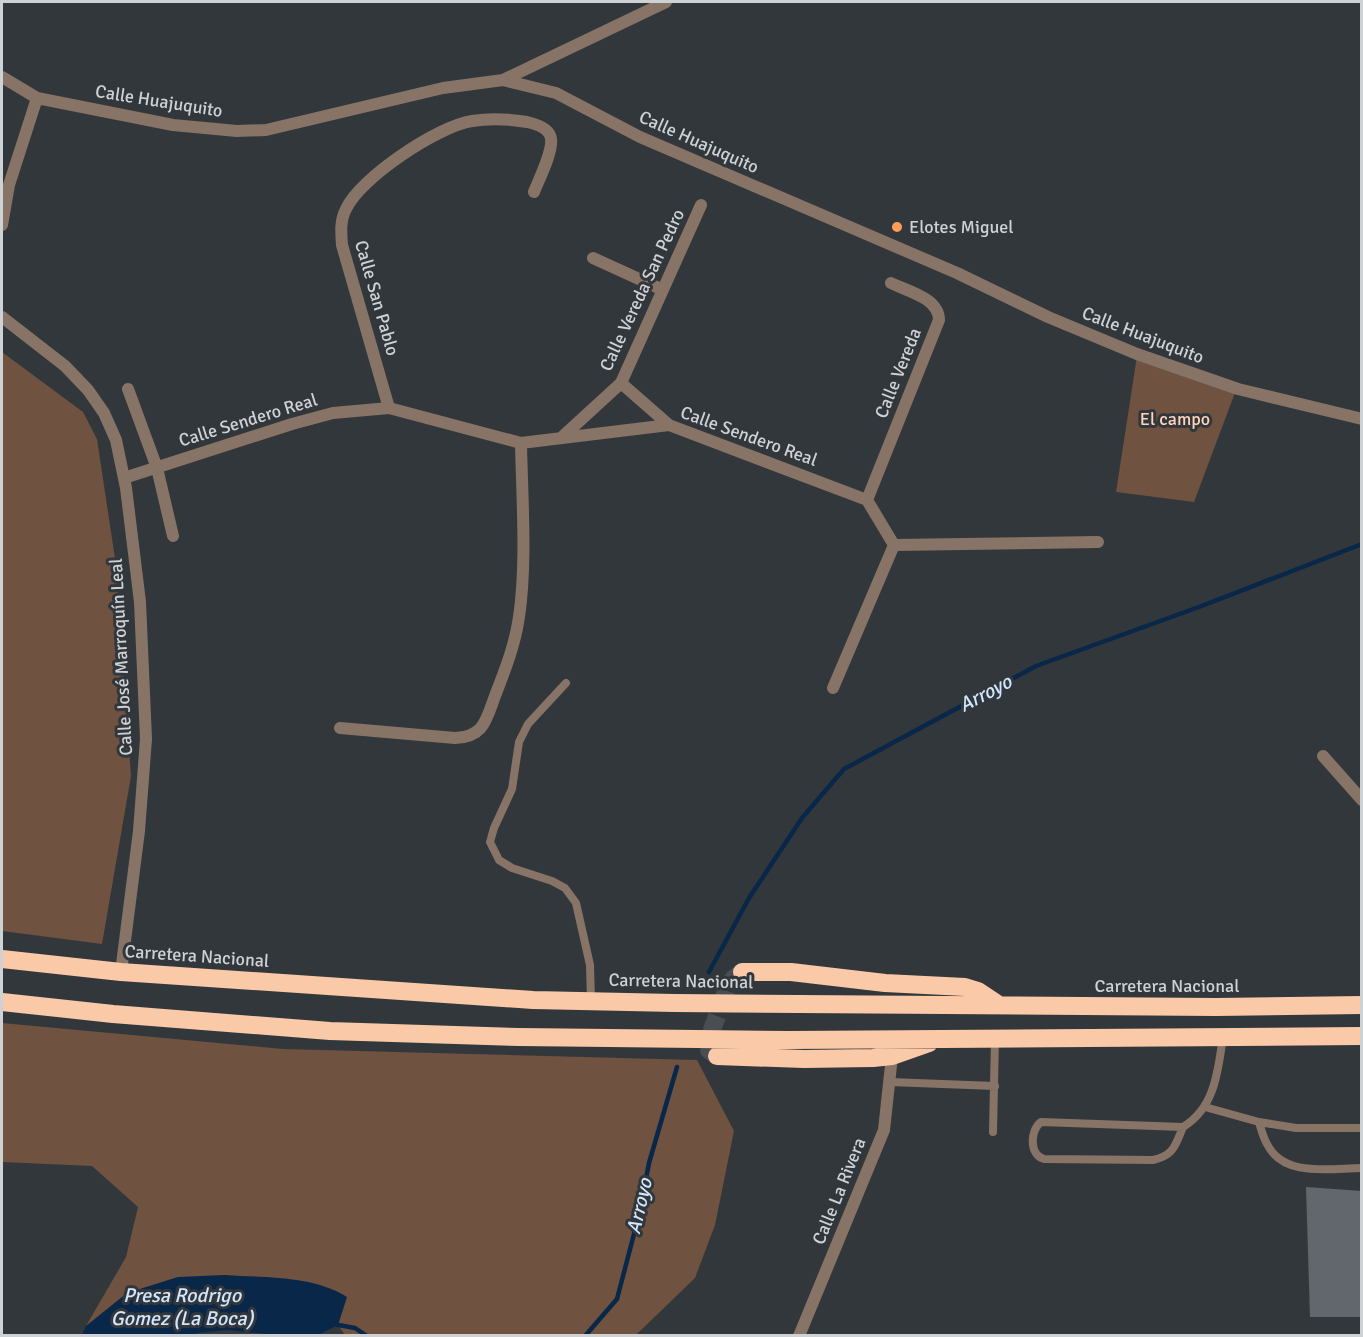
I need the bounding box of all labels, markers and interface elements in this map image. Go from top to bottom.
street label: Calle Huajuquito [94,80,224,122]
street label: Calle Huajuquito [636,106,762,178]
street label: Calle Vereda San Pedro [595,206,689,374]
place label: Elotes Miguel [909,216,1013,238]
marker: Elotes Miguel [890,220,904,234]
street label: Calle San Pablo [350,238,404,358]
street label: Calle Huajuquito [1079,302,1207,368]
street label: Calle Vereda [870,325,926,421]
street label: Calle Sendero Real [176,388,320,452]
street label: Calle Sendero Real [678,401,820,471]
park label: El campo [1140,408,1210,430]
street label: Calle José Marroquín Leal [105,558,137,756]
water label: Arroyo [955,668,1017,718]
street label: Carretera Nacional [124,940,270,972]
street label: Carretera Nacional [608,969,754,993]
street label: Carretera Nacional [1095,975,1239,997]
street label: Calle La Rivera [808,1134,870,1248]
water label: Arroyo [621,1174,658,1236]
water label: Presa Rodrigo Gomez (La Boca) [111,1283,255,1331]

